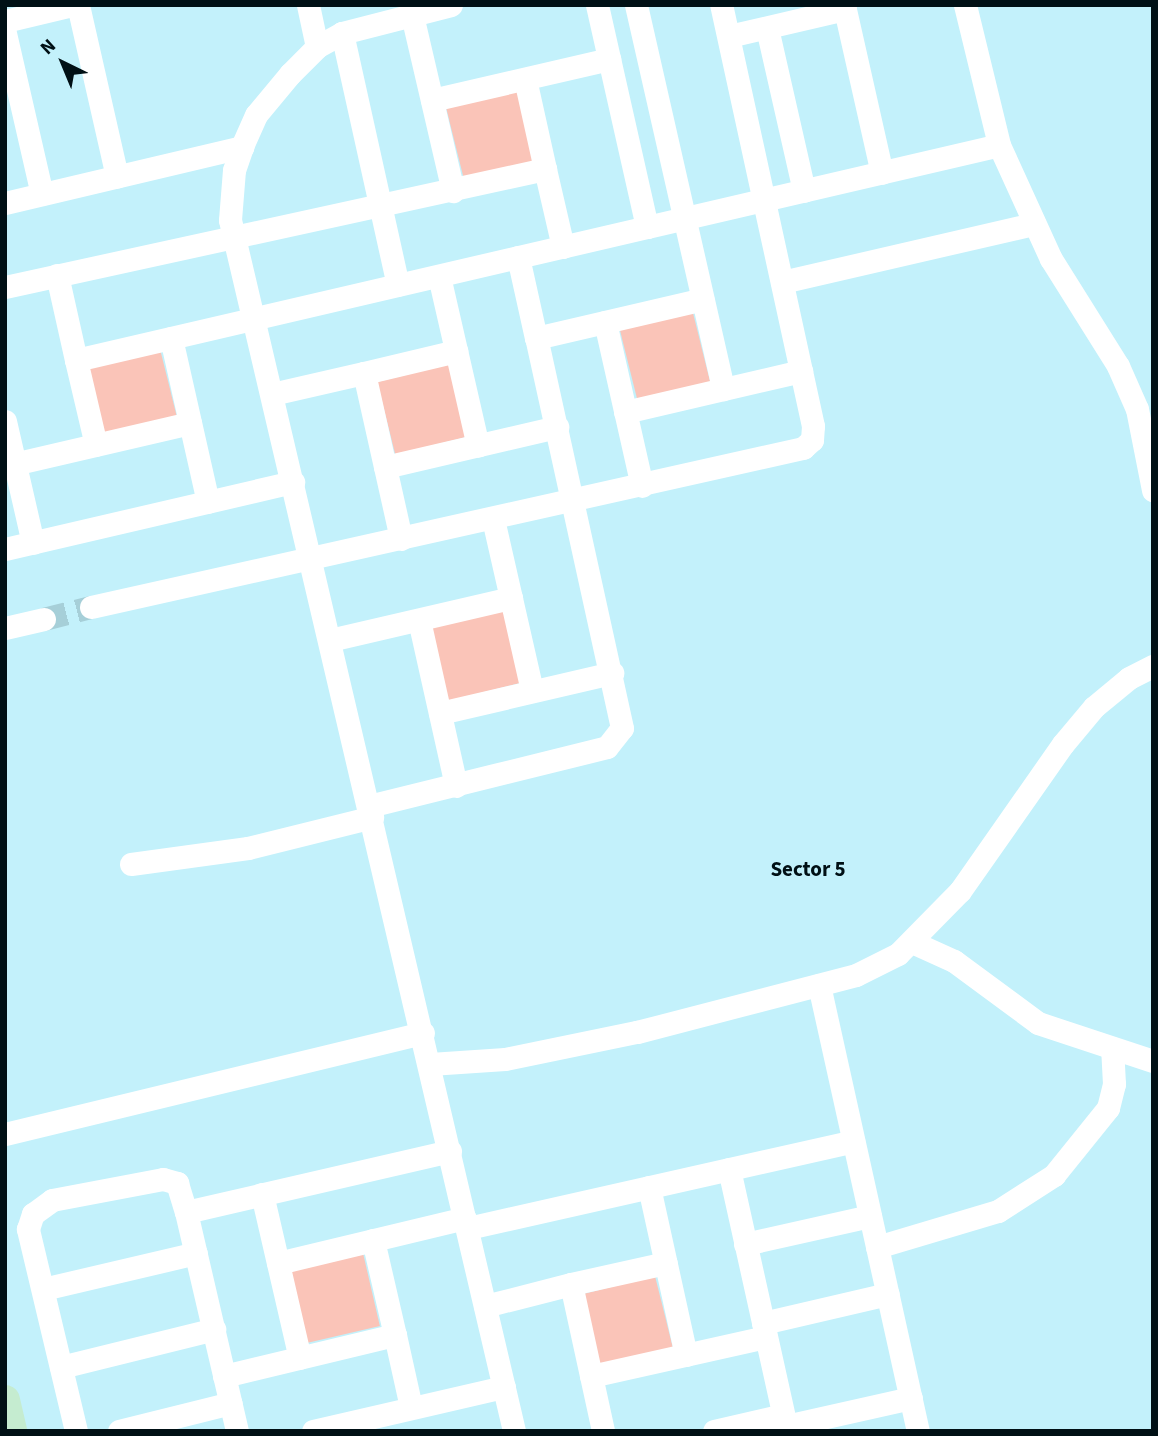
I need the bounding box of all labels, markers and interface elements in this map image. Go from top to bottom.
north arrow [28,28,98,98]
text: N [35,33,62,61]
district label: Sector 5 [770,856,846,882]

